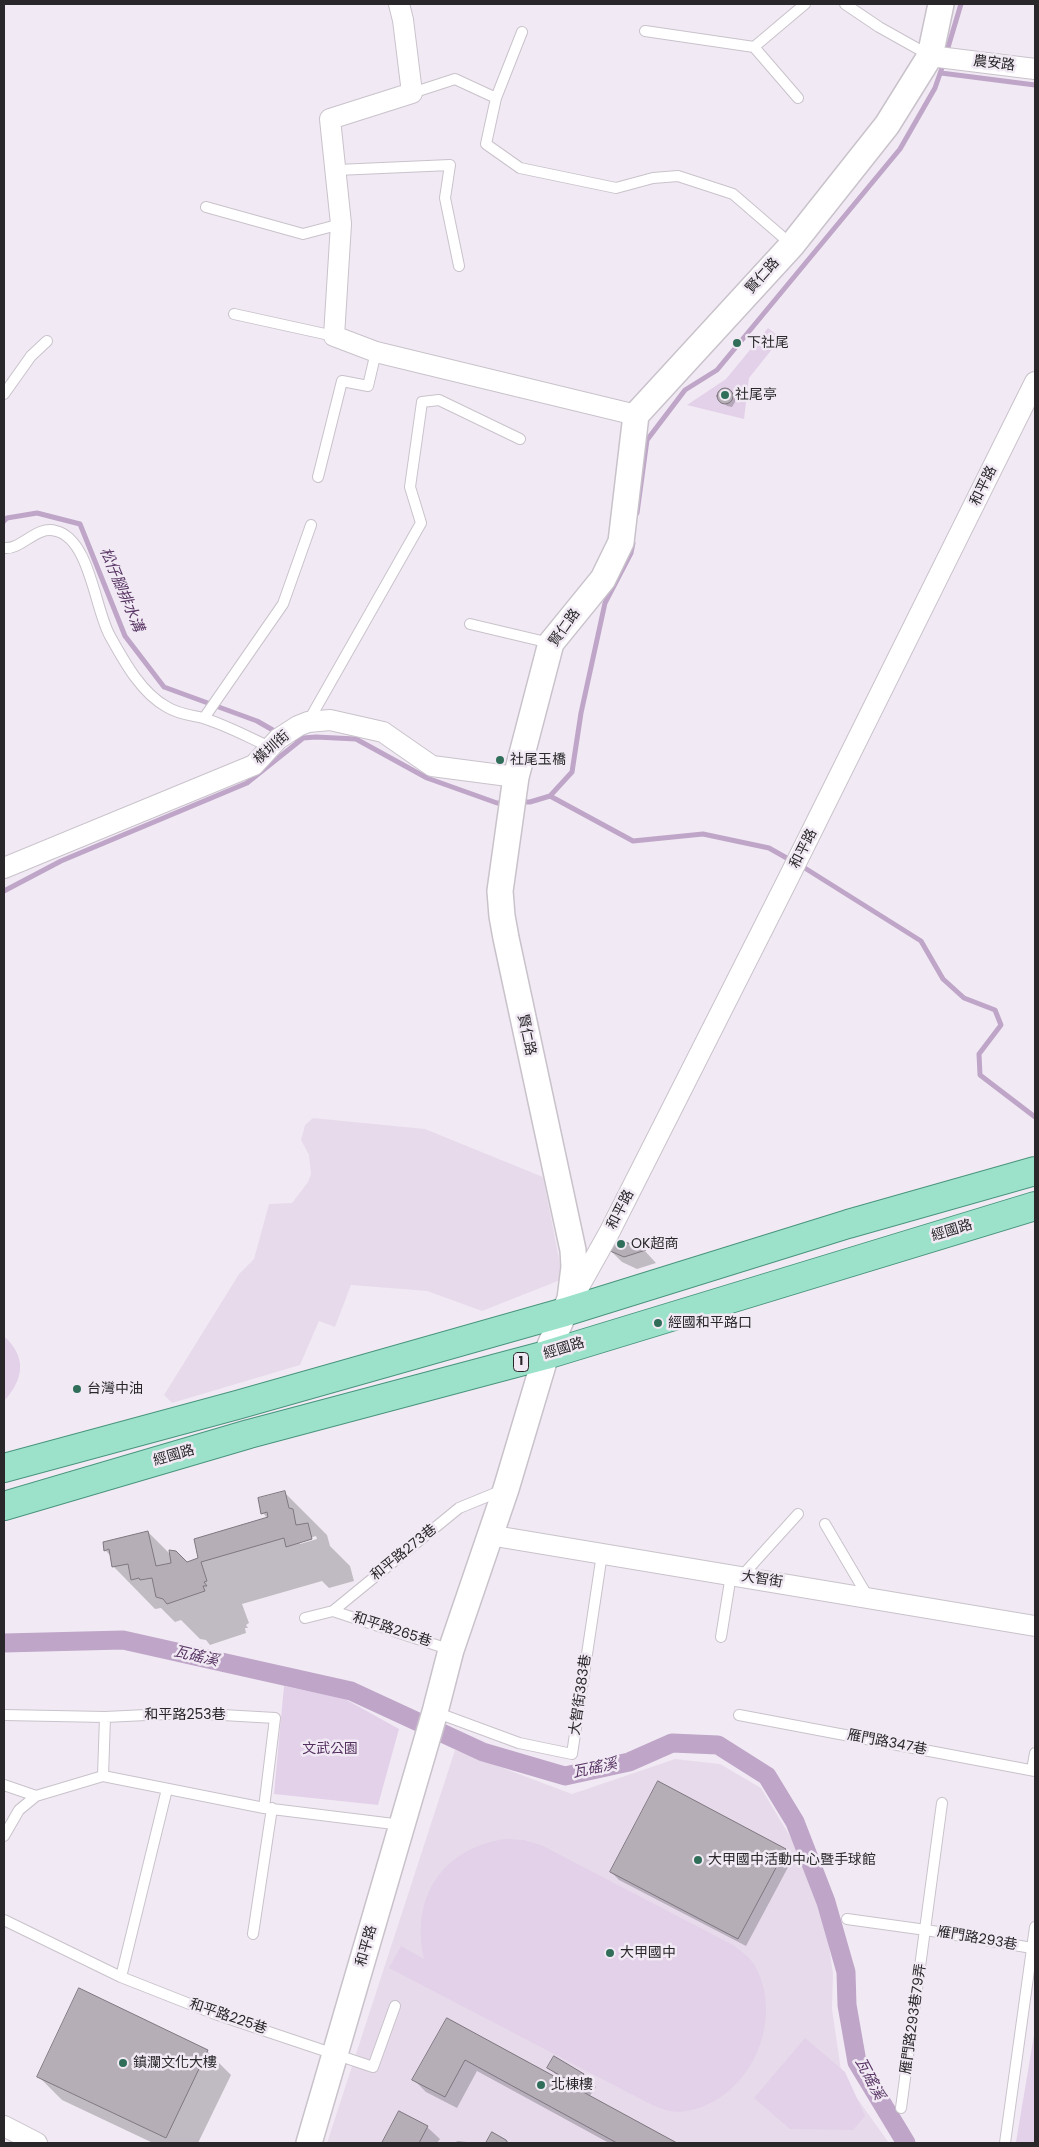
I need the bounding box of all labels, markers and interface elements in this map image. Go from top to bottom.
street label: 農安路 [972,53,1016,75]
street label: 賢仁路 [743,255,783,297]
place label: 下社尾 [747,335,789,351]
marker: 下社尾 [731,337,743,349]
place label: 社尾亭 [735,387,777,403]
marker: 社尾亭 [719,389,731,401]
street label: 和平路 [967,463,1001,509]
water label: 松仔腳排水溝 [95,545,147,635]
street label: 賢仁路 [546,606,584,650]
street label: 橫圳街 [251,728,293,768]
place label: 社尾玉橋 [510,752,566,768]
marker: 社尾玉橋 [494,754,506,766]
street label: 和平路 [787,826,821,872]
street label: 賢仁路 [513,1013,539,1057]
street label: 和平路 [604,1187,638,1233]
street label: 經國路 [929,1217,975,1245]
place label: OK超商 [631,1236,678,1252]
marker: OK超商 [615,1238,627,1250]
place label: 經國和平路口 [668,1315,752,1331]
marker: 經國和平路口 [652,1317,664,1329]
street label: 經國路 [541,1335,587,1363]
road number: 1 [514,1352,528,1371]
place label: 台灣中油 [87,1381,143,1397]
marker: 台灣中油 [71,1383,83,1395]
street label: 經國路 [151,1442,197,1470]
street label: 和平路273巷 [368,1521,440,1585]
street label: 大智街 [740,1568,784,1592]
street label: 和平路265巷 [351,1609,433,1651]
water label: 瓦磘溪 [172,1643,220,1671]
street label: 大智街383巷 [567,1654,595,1736]
street label: 和平路253巷 [144,1707,226,1723]
street label: 雁門路347巷 [846,1727,928,1759]
park label: 文武公園 [302,1741,358,1757]
water label: 瓦磘溪 [571,1756,619,1782]
place label: 大甲國中活動中心暨手球館 [708,1852,876,1868]
marker: 大甲國中活動中心暨手球館 [692,1854,704,1866]
street label: 和平路 [353,1923,381,1969]
street label: 雁門路293巷 [936,1924,1018,1954]
place label: 大甲國中 [620,1945,676,1961]
marker: 大甲國中 [604,1947,616,1959]
street label: 雁門路293巷79弄 [898,1963,930,2075]
street label: 和平路225巷 [187,1996,269,2038]
place label: 鎮瀾文化大樓 [133,2055,217,2071]
water label: 瓦磘溪 [850,2055,888,2103]
marker: 鎮瀾文化大樓 [117,2057,129,2069]
place label: 北棟樓 [551,2077,593,2093]
marker: 北棟樓 [535,2079,547,2091]

